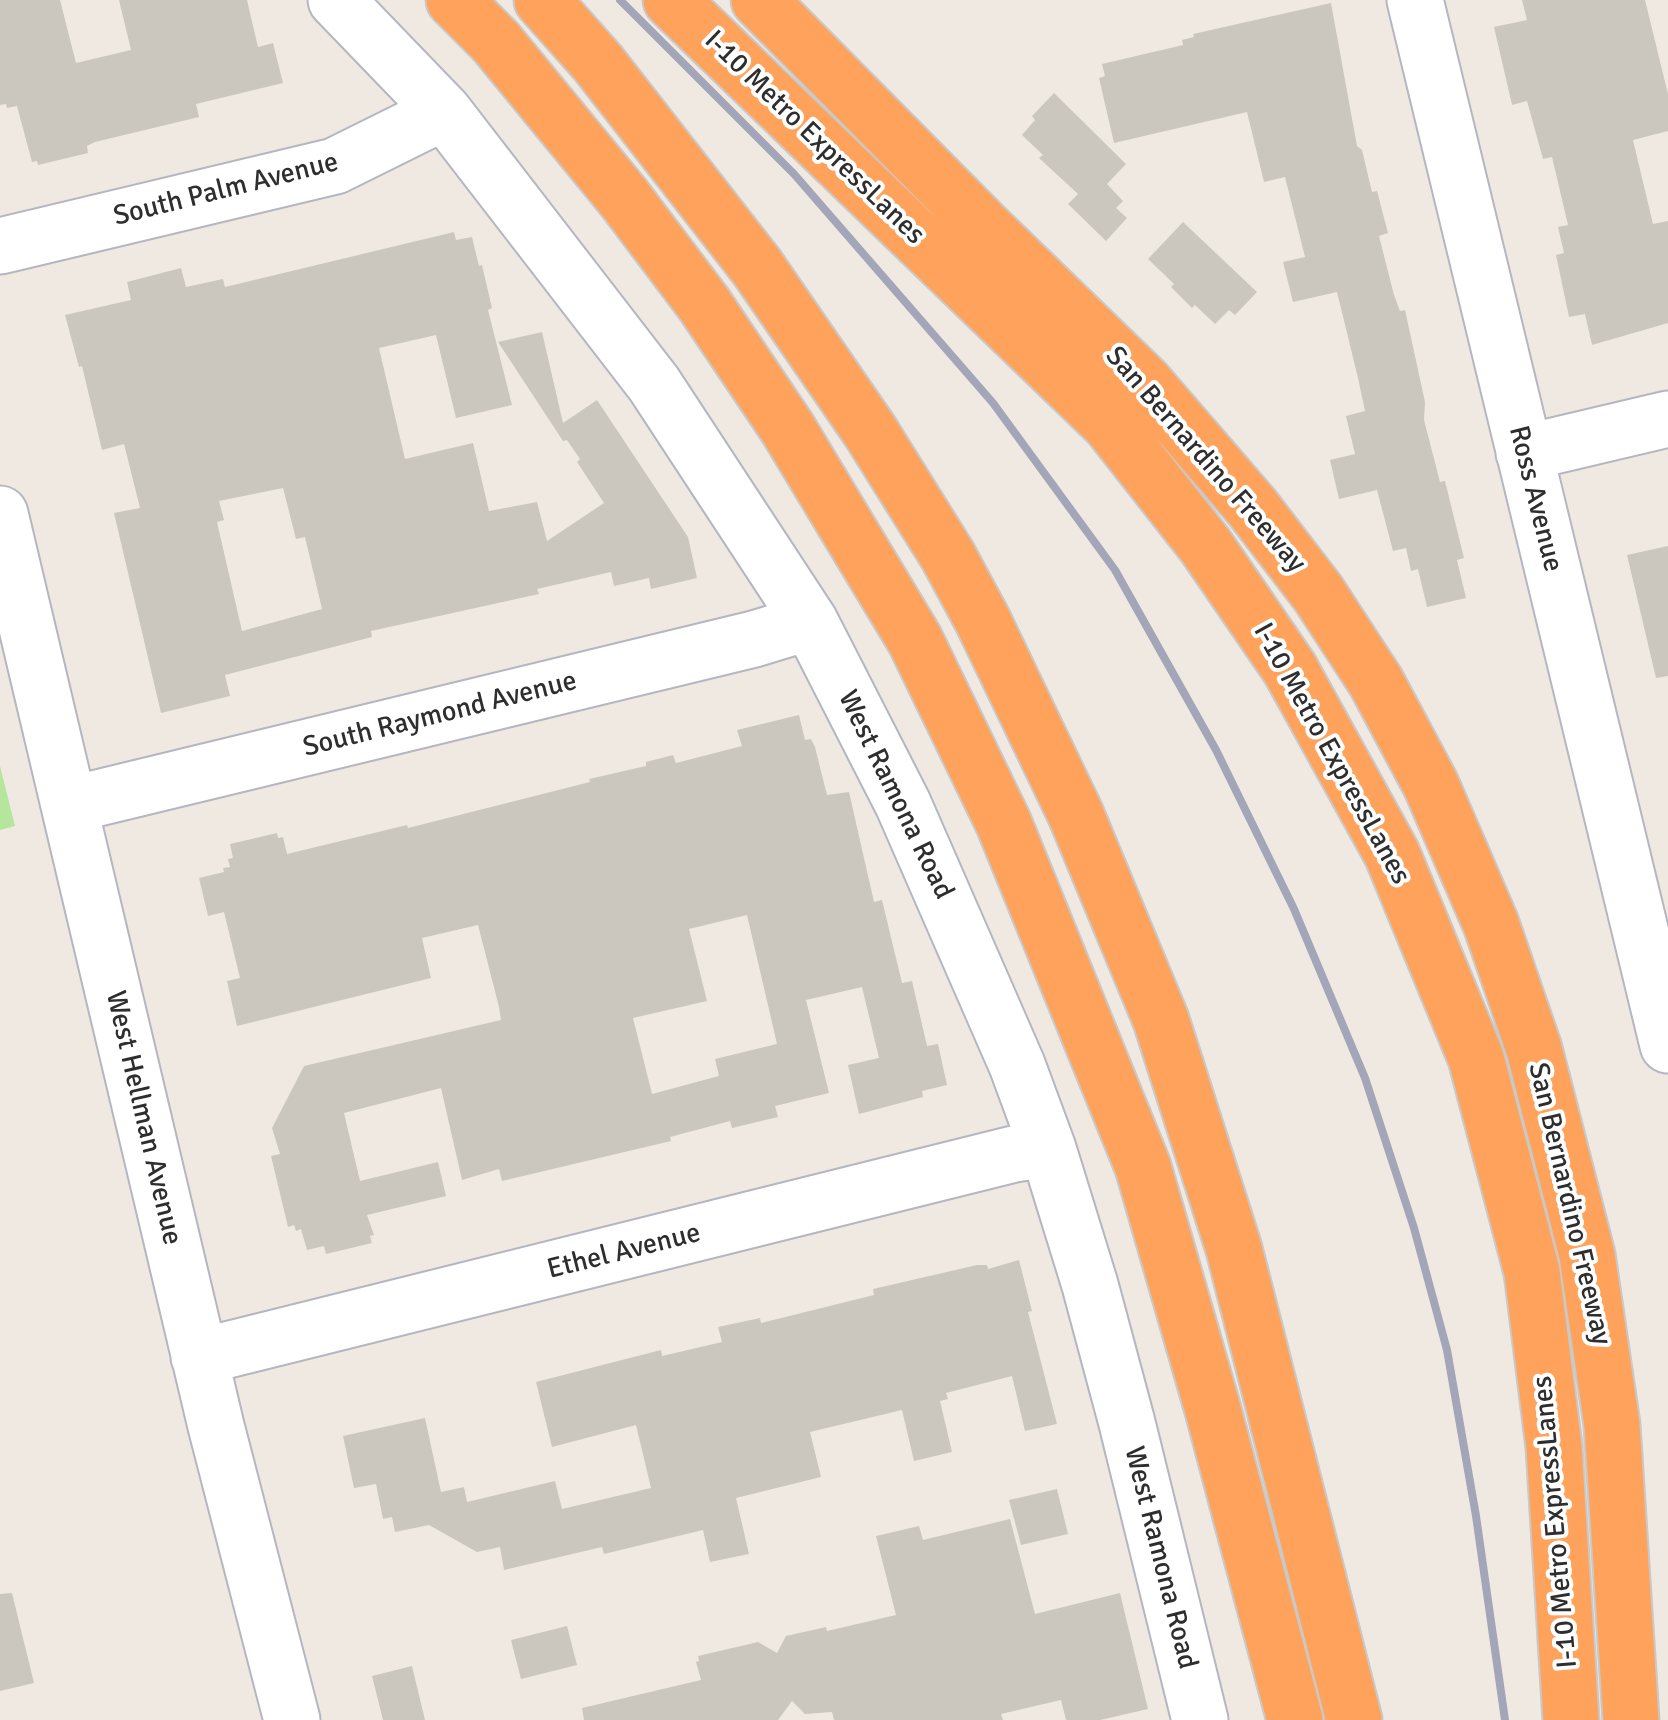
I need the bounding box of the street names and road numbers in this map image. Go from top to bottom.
street label: I-10 Metro ExpressLanes [697,24,931,252]
street label: South Palm Avenue [110,146,342,234]
street label: San Bernardino Freeway [1098,340,1312,580]
street label: Ross Avenue [1501,423,1569,575]
street label: I-10 Metro ExpressLanes [1245,618,1417,890]
street label: South Raymond Avenue [300,665,580,765]
street label: West Ramona Road [830,685,960,905]
street label: West Hellman Avenue [97,988,189,1248]
street label: San Bernardino Freeway [1520,1060,1618,1348]
street label: Ethel Avenue [544,1217,704,1287]
street label: I-10 Metro ExpressLanes [1526,1374,1586,1670]
street label: West Ramona Road [1116,1443,1204,1673]

